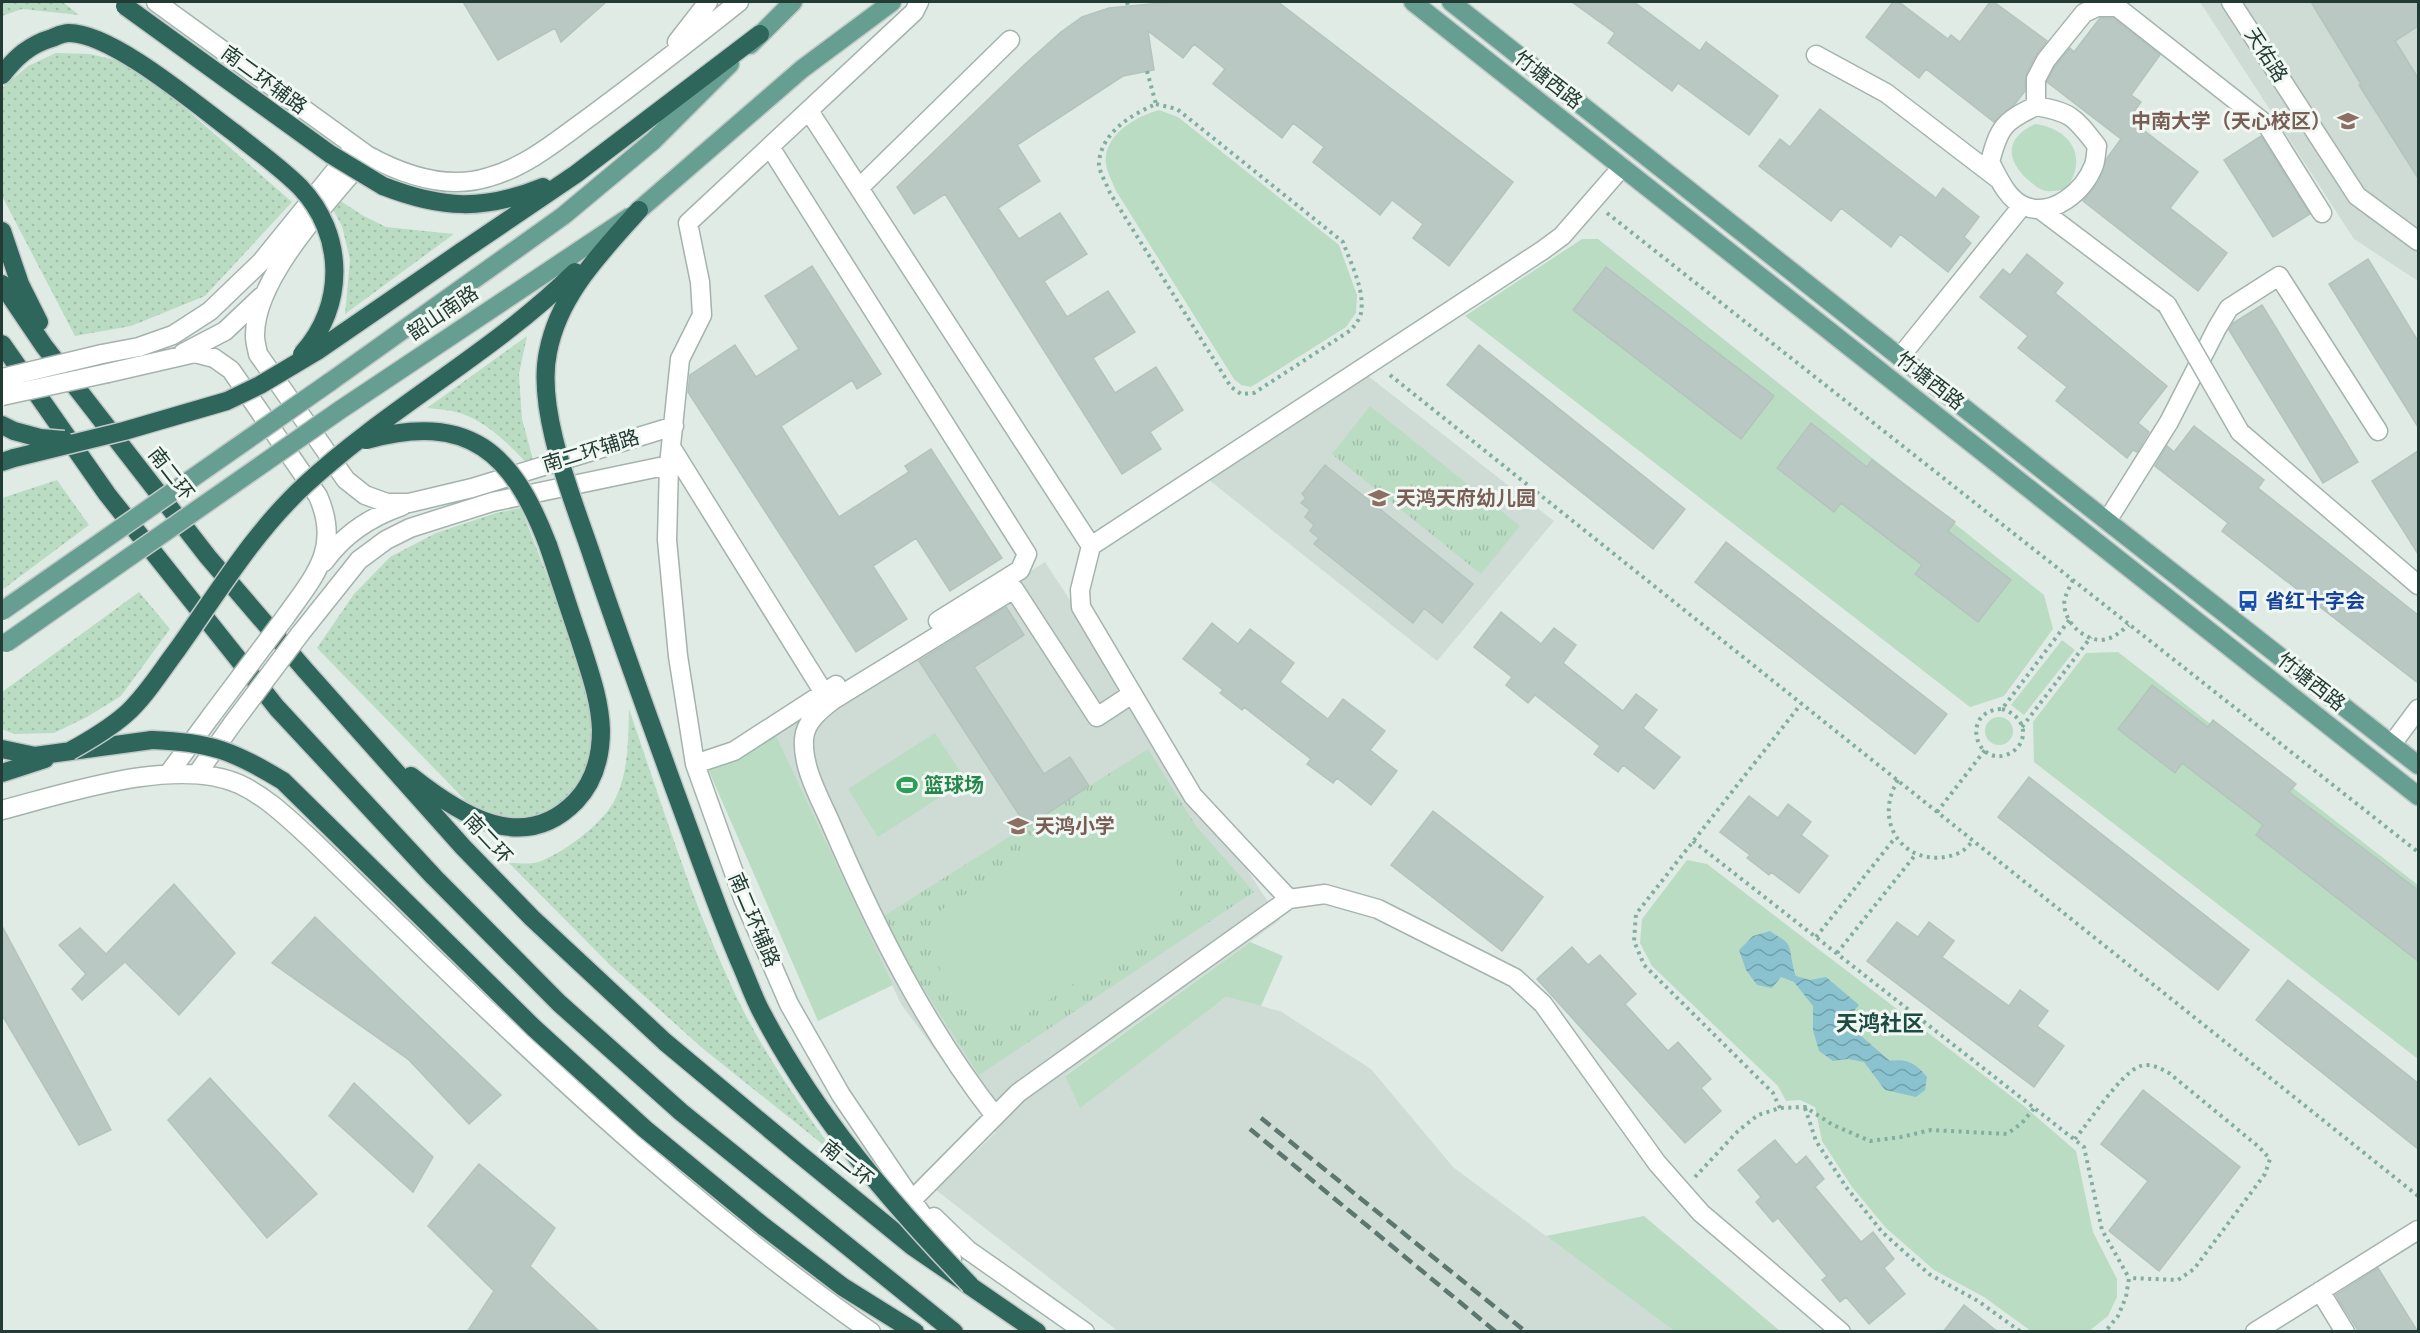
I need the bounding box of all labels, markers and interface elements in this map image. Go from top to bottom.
street label: 天佑路 [2240,24,2292,86]
street label: 南二环辅路 [217,41,311,119]
street label: 竹塘西路 [1509,46,1587,114]
school or university icon: 中南大学（天心校区） [2336,109,2360,133]
place label: 中南大学（天心校区） [2131,110,2331,133]
street label: 韶山南路 [403,281,483,345]
street label: 竹塘西路 [1891,347,1969,415]
street label: 南二环辅路 [540,425,642,477]
street label: 南二环 [143,443,199,505]
school or university icon: 天鸿天府幼儿园 [1367,486,1391,510]
place label: 天鸿天府幼儿园 [1396,487,1536,510]
bus stop icon: 省红十字会 [2236,589,2260,613]
place label: 省红十字会 [2265,590,2365,613]
street label: 竹塘西路 [2272,648,2350,716]
sports icon: 篮球场 [895,773,919,797]
place label: 篮球场 [924,774,984,797]
street label: 南二环 [459,809,517,869]
school or university icon: 天鸿小学 [1006,814,1030,838]
place label: 天鸿小学 [1035,815,1115,838]
street label: 南二环辅路 [724,869,784,971]
district label: 天鸿社区 [1836,1011,1924,1037]
street label: 南二环 [816,1135,878,1191]

